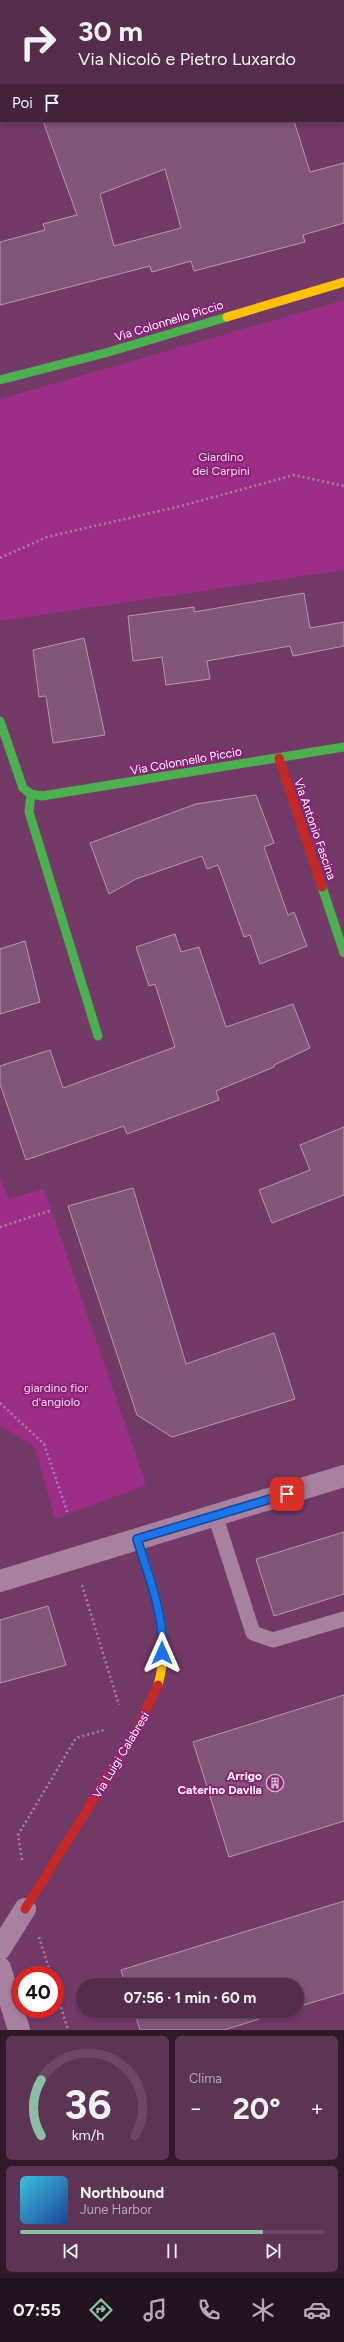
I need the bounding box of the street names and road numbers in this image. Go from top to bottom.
street label: Via Colonnello Piccio [113,298,225,344]
street label: Via Colonnello Piccio [129,744,243,778]
street label: Via Antonio Fascina [291,777,339,881]
street label: Via Luigi Calabresi [90,1709,152,1801]

